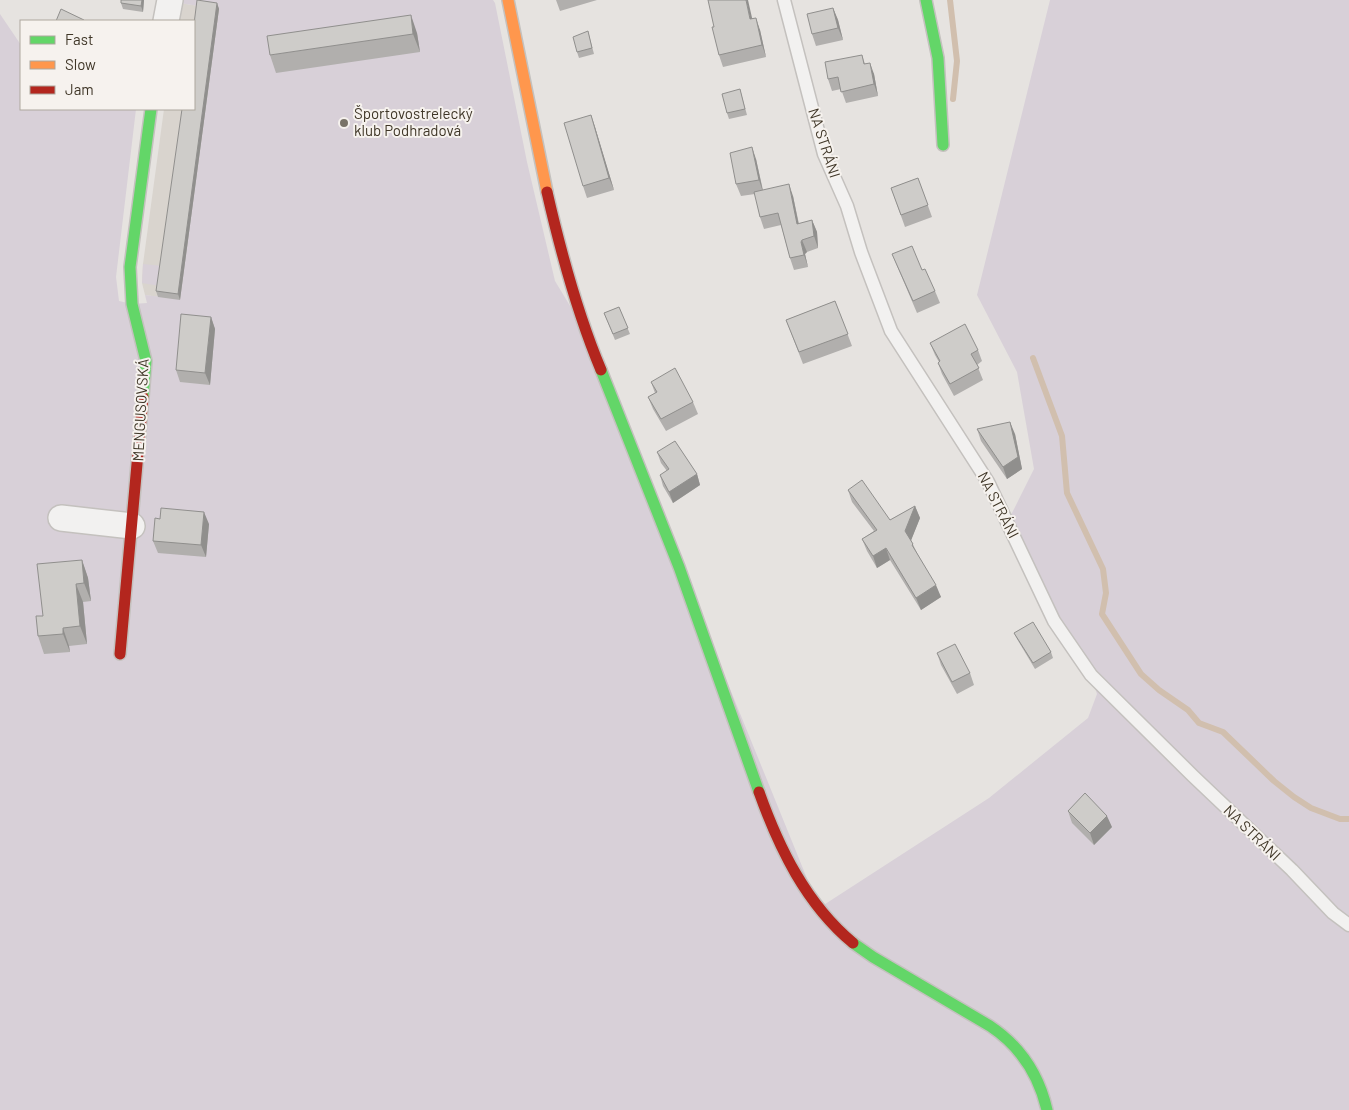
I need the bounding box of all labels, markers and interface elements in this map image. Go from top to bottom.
legend [20,20,195,110]
text: Fast [65,30,93,48]
text: Slow [65,55,96,73]
text: Jam [65,80,94,98]
place label: Športovostrelecký klub Podhradová [354,104,473,139]
street label: NA STRÁNI [805,106,845,180]
marker: Športovostrelecký klub Podhradová [338,117,350,129]
street label: MENGUSOVSKÁ [128,358,152,462]
street label: NA STRÁNI [975,468,1023,541]
street label: NA STRÁNI [1221,801,1285,864]

